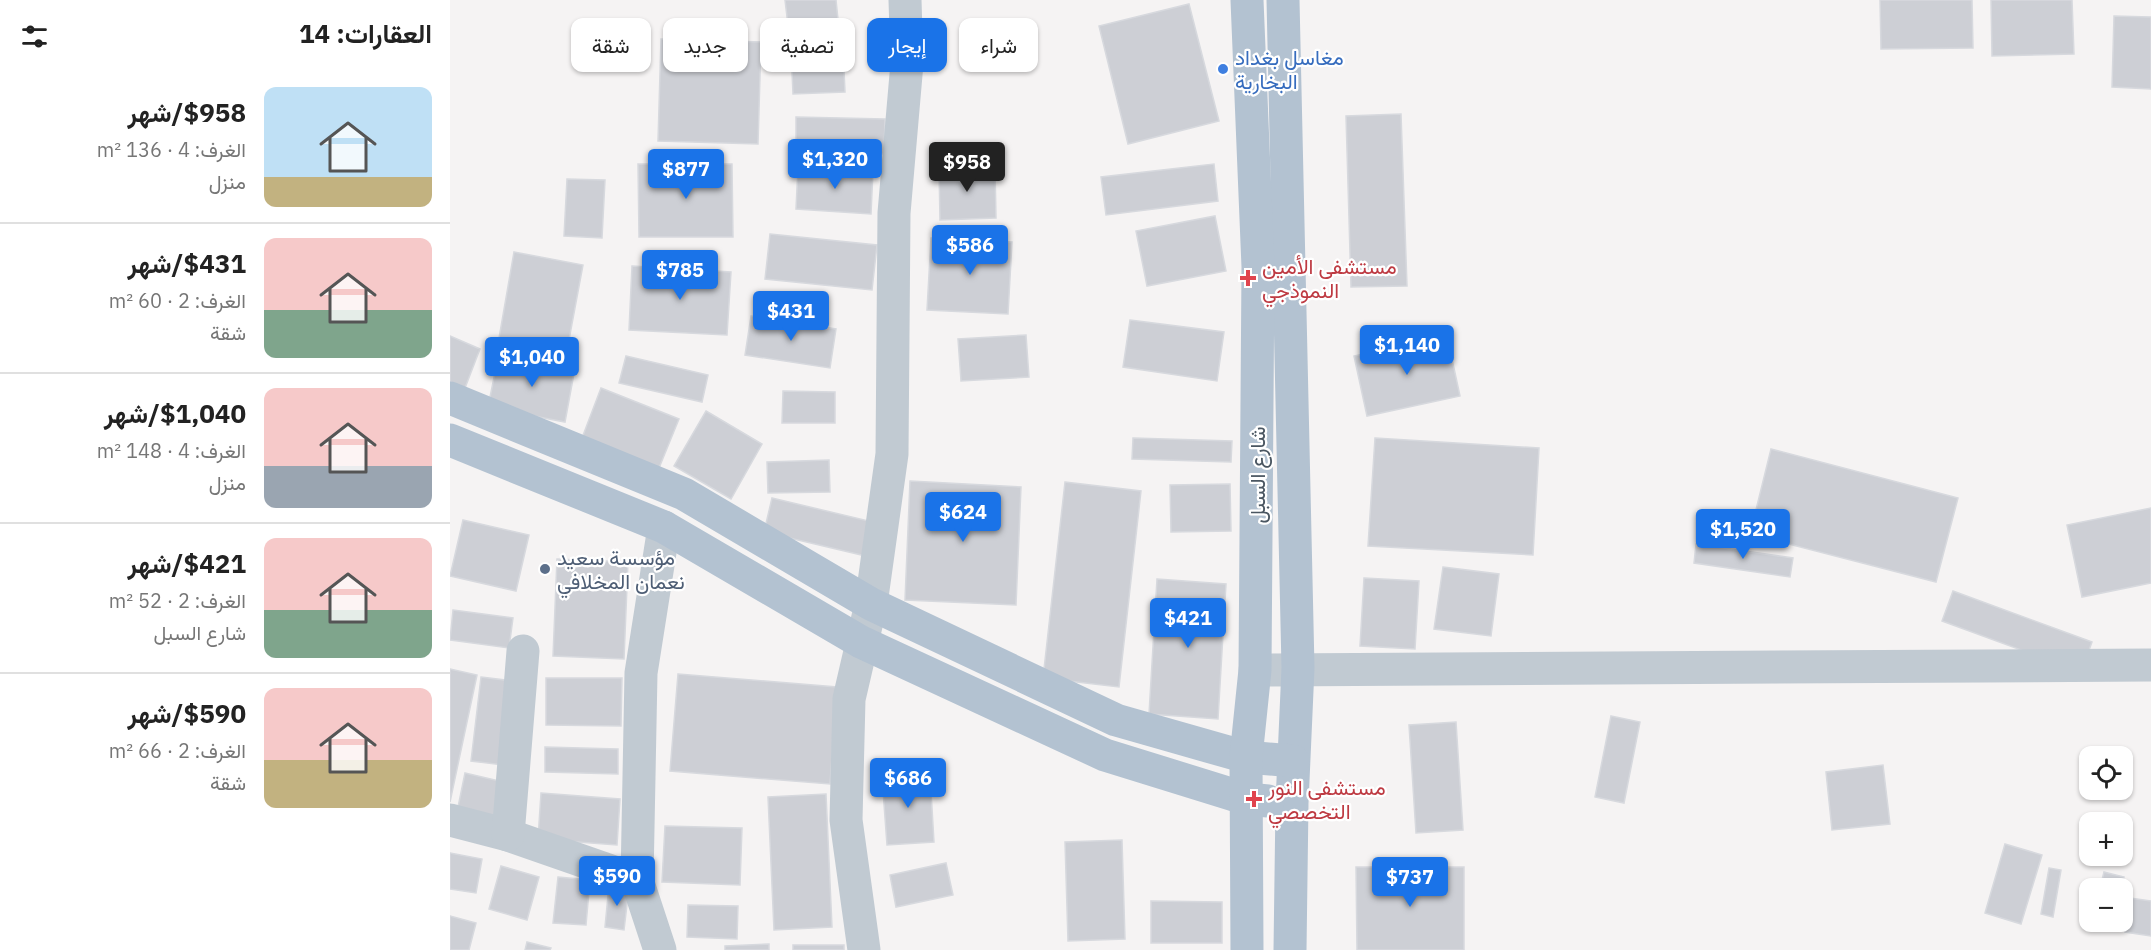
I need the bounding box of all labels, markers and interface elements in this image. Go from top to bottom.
text: العقارات: 14 [299,16,432,50]
chip: شقة [571,18,651,72]
chip: جديد [663,18,748,72]
chip: تصفية [760,18,855,72]
chip: إيجار [867,18,947,72]
chip: شراء [959,18,1038,72]
icon: filters [18,20,51,53]
place label: مغاسل بغداد البخارية [1235,43,1344,95]
marker: مغاسل بغداد البخارية [1216,62,1230,76]
text: $958/شهر [128,95,246,129]
icon: home [312,111,384,183]
text: الغرف: 4 · 136 m² [97,136,246,163]
pin: $1,320 [786,139,884,190]
pin: $958 [931,142,1003,193]
text: $1,320 [802,145,868,172]
text: $958 [943,148,991,175]
pin: $877 [650,149,722,200]
text: $877 [662,155,710,182]
text: منزل [209,168,246,195]
pin: $586 [934,225,1006,276]
text: $586 [946,231,994,258]
text: $431/شهر [128,246,246,280]
pin: $785 [644,250,716,301]
place label: مستشفى الأمين النموذجي [1262,252,1397,308]
text: $785 [656,256,704,283]
icon: home [312,262,384,334]
marker: مستشفى الأمين النموذجي [1239,269,1257,287]
text: الغرف: 2 · 60 m² [109,287,246,314]
pin: $431 [755,291,827,342]
text: $431 [767,297,815,324]
text: شقة [210,319,246,346]
pin: $1,140 [1358,325,1456,376]
text: $1,140 [1374,331,1440,358]
pin: $1,040 [483,337,581,388]
text: $1,040 [499,343,565,370]
text: $1,040/شهر [104,396,246,430]
icon: home [312,412,384,484]
street label: شارع السبل [1243,426,1272,524]
text: الغرف: 4 · 148 m² [97,437,246,464]
text: منزل [209,469,246,496]
pin: $624 [927,492,999,543]
text: $624 [939,498,987,525]
pin: $1,520 [1694,509,1792,560]
text: $1,520 [1710,515,1776,542]
place label: مؤسسة سعيد نعمان المخلافي [557,543,685,599]
text: $421/شهر [128,546,246,580]
icon: home [312,562,384,634]
marker: مؤسسة سعيد نعمان المخلافي [538,562,552,576]
text: الغرف: 2 · 52 m² [109,587,246,614]
pin: $421 [1152,598,1224,649]
text: $421 [1164,604,1212,631]
text: شارع السبل [153,619,246,646]
text: $590/شهر [128,696,246,730]
icon: home [312,712,384,784]
text: الغرف: 2 · 66 m² [109,737,246,764]
map controls [2079,746,2133,932]
button: locate [2079,746,2133,800]
pin: $686 [872,758,944,809]
text: $686 [884,764,932,791]
text: شقة [210,769,246,796]
place label: مستشفى النور التخصصي [1267,773,1386,829]
marker: مستشفى النور التخصصي [1245,790,1263,808]
button: + [2079,812,2133,866]
pin: $590 [581,856,653,907]
pin: $737 [1374,857,1446,908]
text: $590 [593,862,641,889]
text: $737 [1386,863,1434,890]
button: − [2079,878,2133,932]

